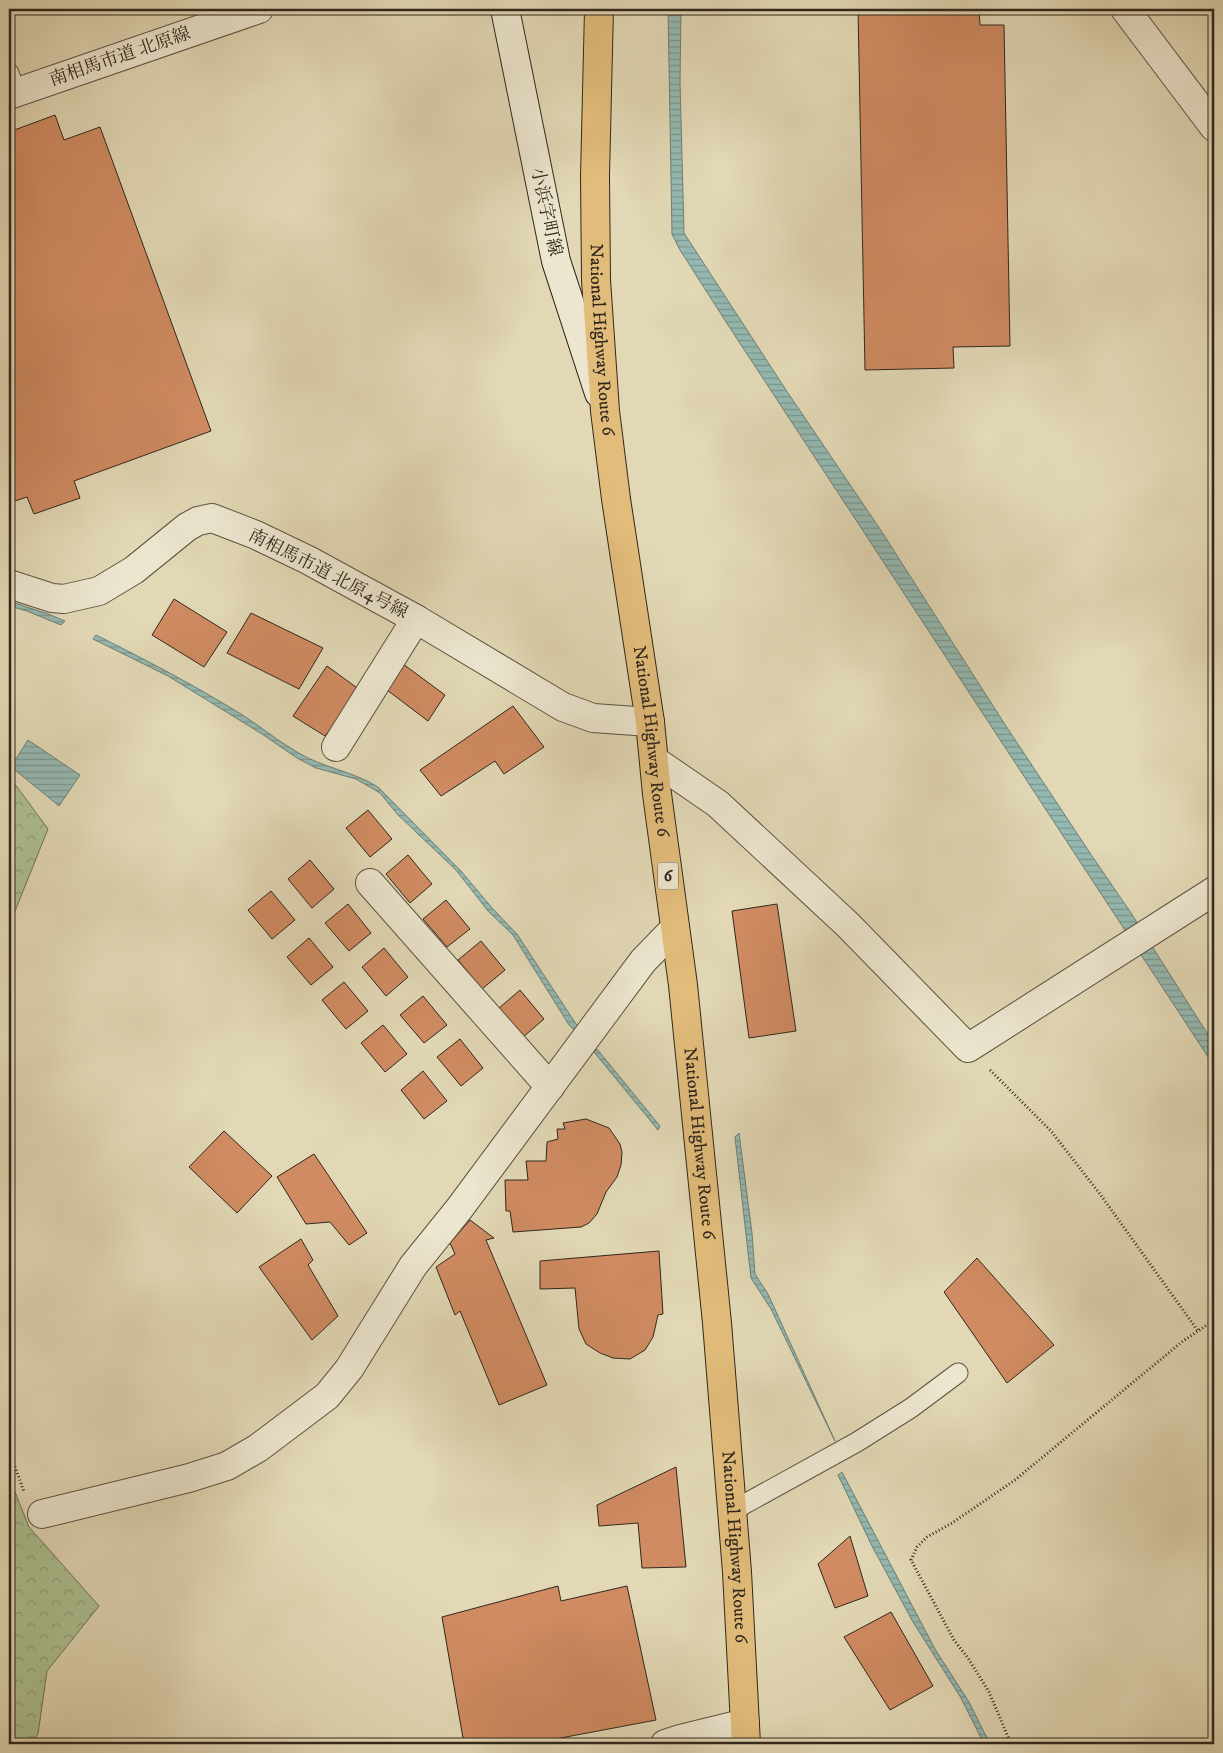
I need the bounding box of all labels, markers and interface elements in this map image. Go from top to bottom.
street label: 南相馬市道 北原線 [47,23,193,91]
street label: 小浜字町線 [526,166,566,258]
street label: National Highway Route 6 [585,244,619,438]
street label: 南相馬市道 北原4号線 [244,524,412,624]
street label: National Highway Route 6 [628,644,674,839]
road number: 6 [658,862,678,889]
street label: National Highway Route 6 [678,1047,720,1241]
street label: National Highway Route 6 [716,1450,752,1644]

